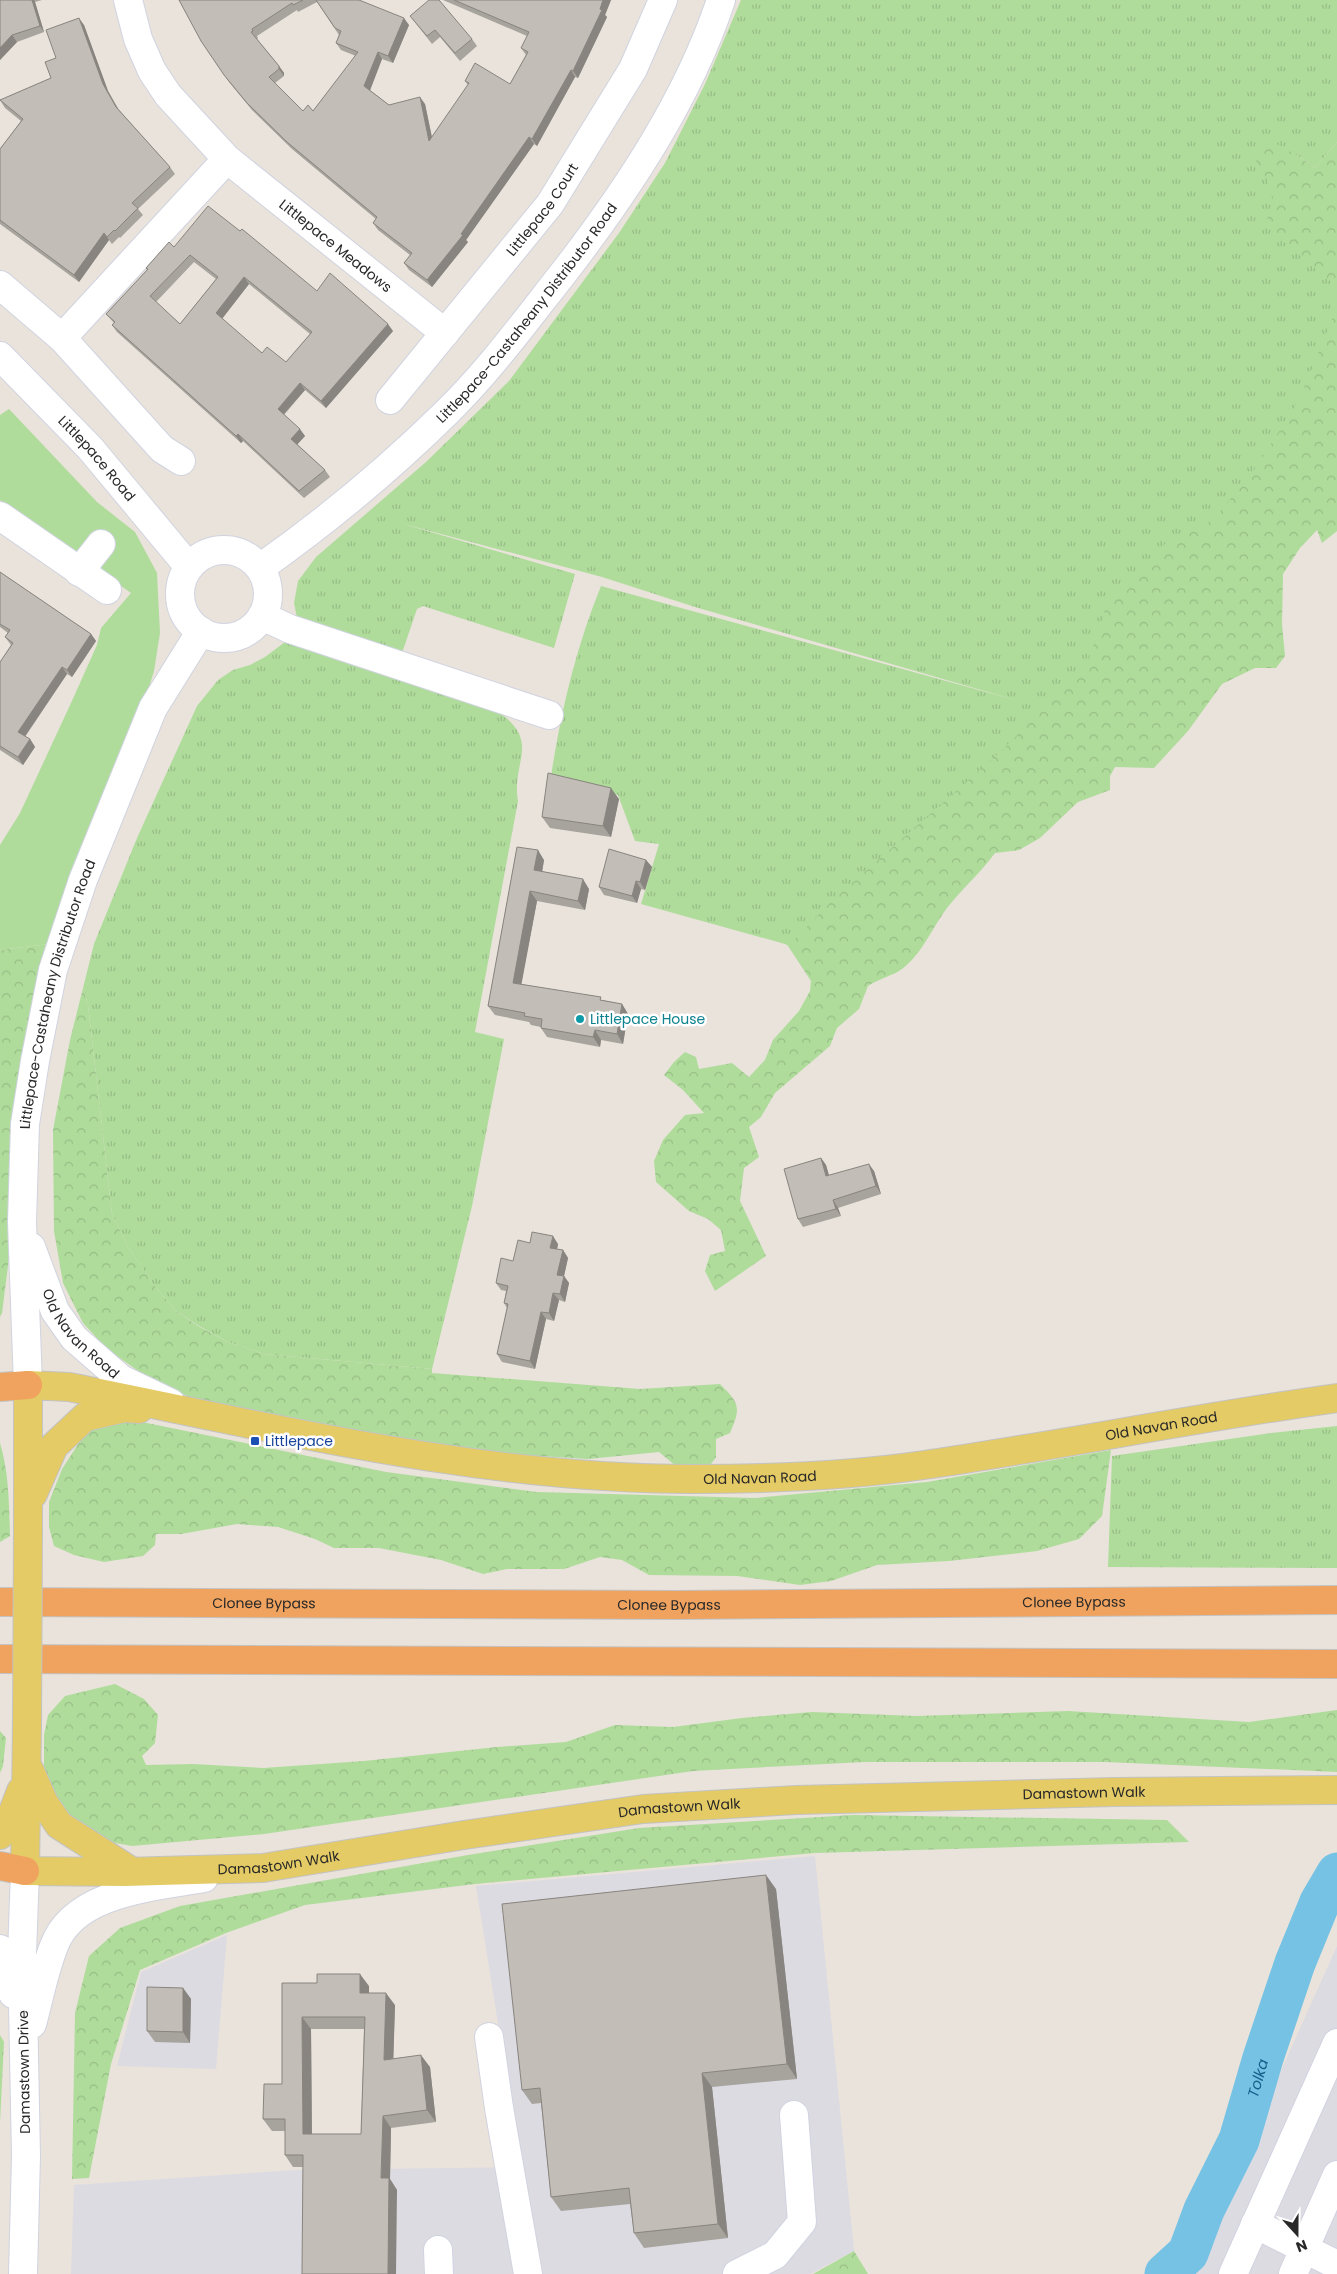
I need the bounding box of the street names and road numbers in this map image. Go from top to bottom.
street label: Littlepace Court [502,159,583,260]
street label: Littlepace Meadows [275,194,396,297]
street label: Littlepace-Castaheany Distributor Road [432,199,622,427]
street label: Littlepace Road [54,411,140,505]
street label: Littlepace-Castaheany Distributor Road [15,856,100,1129]
street label: Old Navan Road [38,1286,124,1383]
street label: Old Navan Road [1104,1407,1219,1445]
street label: Old Navan Road [703,1466,817,1489]
street label: Clonee Bypass [1022,1592,1126,1612]
street label: Clonee Bypass [212,1593,316,1613]
street label: Clonee Bypass [617,1595,721,1615]
street label: Damastown Walk [1022,1782,1146,1804]
street label: Damastown Walk [617,1793,742,1822]
street label: Damastown Walk [217,1845,342,1879]
street label: Damastown Drive [13,2010,35,2134]

